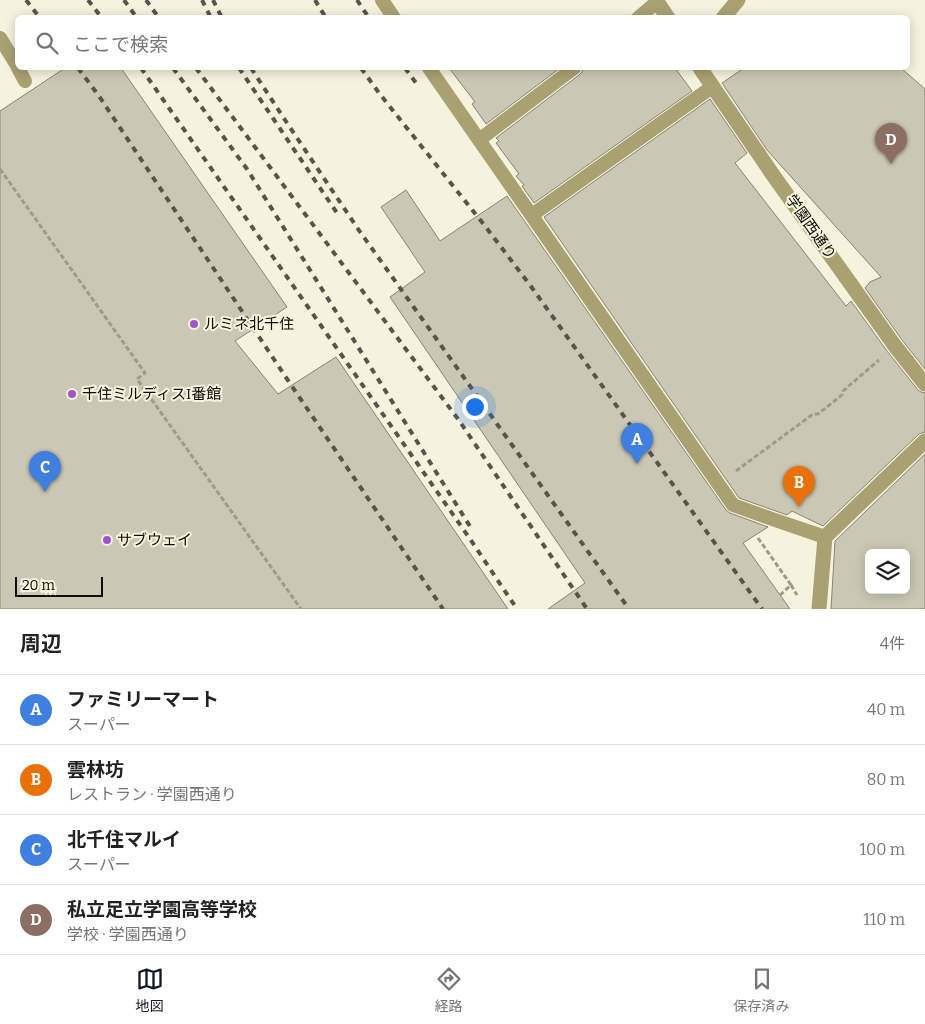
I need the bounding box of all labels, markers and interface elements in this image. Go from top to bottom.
search box [15,15,910,70]
icon: search [33,29,61,57]
text: ここで検索 [73,33,168,56]
pin: D [875,123,907,164]
street label: 学園西通り [782,191,840,263]
place label: ルミネ北千住 [204,315,294,333]
marker: ルミネ北千住 [188,318,200,330]
place label: 千住ミルディスI番館 [82,385,221,403]
marker: 千住ミルディスI番館 [66,388,78,400]
your location [462,394,488,420]
pin: A [621,423,653,464]
pin: C [29,451,61,492]
pin: B [783,466,815,507]
place label: サブウェイ [117,531,192,549]
marker: サブウェイ [101,534,113,546]
map controls [865,549,910,594]
button: layers [865,549,910,594]
scale bar [15,574,102,597]
text: 20 m [22,577,55,594]
text: 周辺 [20,631,62,657]
text: 4件 [880,634,905,653]
text: ファミリーマート [67,688,219,711]
text: A [30,700,42,719]
text: 40 m [867,700,905,719]
text: スーパー [67,715,131,734]
text: 雲林坊 [67,758,124,781]
text: B [31,770,41,789]
text: 80 m [867,770,905,789]
text: レストラン · 学園西通り [67,785,237,804]
text: 北千住マルイ [67,828,181,851]
text: C [31,840,41,859]
text: 100 m [860,840,905,859]
text: スーパー [67,855,131,874]
text: 私立足立学園高等学校 [67,898,257,921]
text: D [30,910,42,929]
text: 110 m [863,910,905,929]
text: 学校 · 学園西通り [67,925,189,944]
tab: 地図 [136,965,164,1015]
tab: 経路 [435,965,463,1015]
tab: 保存済み [734,965,790,1015]

